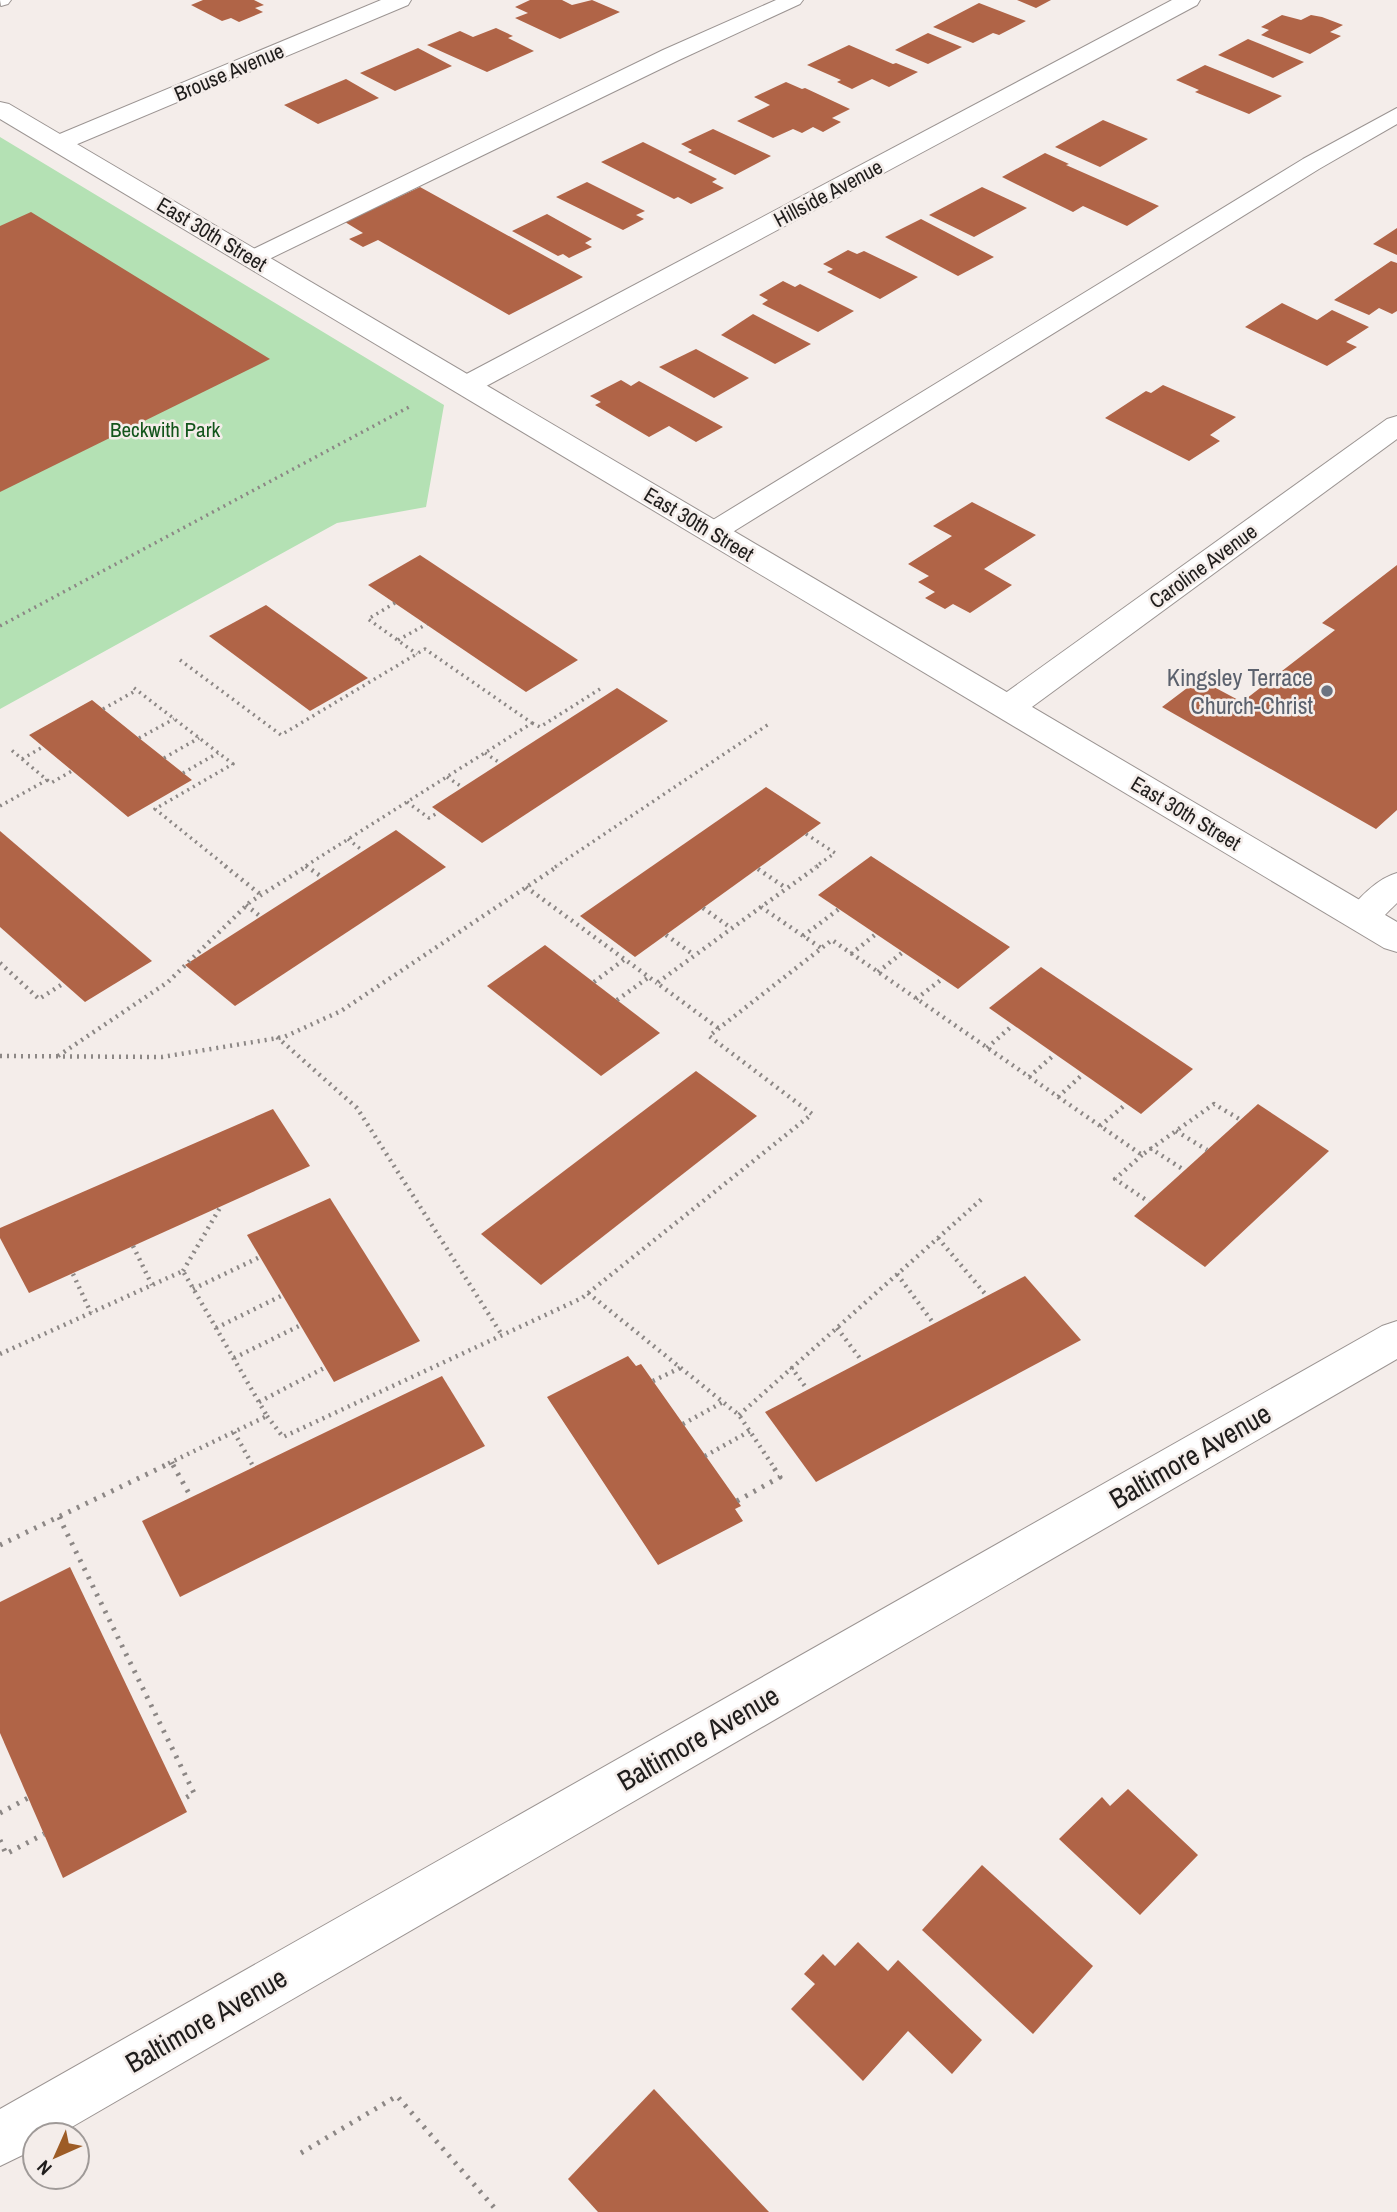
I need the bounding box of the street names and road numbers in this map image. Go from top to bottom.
street label: Brouse Avenue [170,36,288,108]
street label: Hillside Avenue [768,152,888,234]
street label: East 30th Street [152,190,273,278]
street label: East 30th Street [639,480,760,568]
street label: Caroline Avenue [1143,517,1263,615]
street label: East 30th Street [1126,769,1247,857]
street label: Baltimore Avenue [1102,1394,1278,1518]
street label: Baltimore Avenue [610,1676,786,1800]
street label: Baltimore Avenue [118,1958,294,2082]

